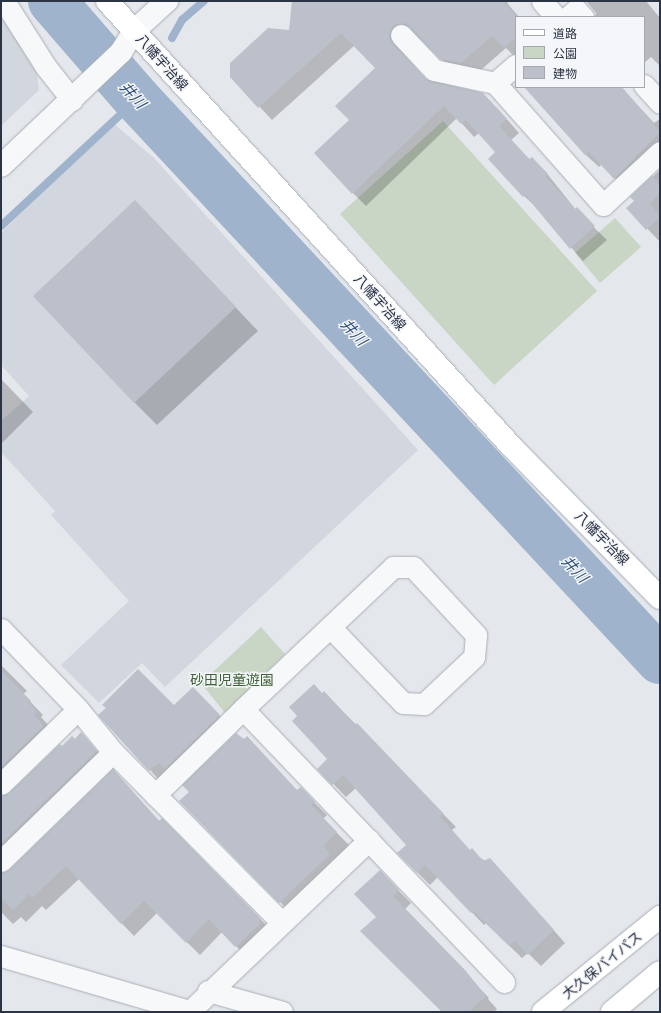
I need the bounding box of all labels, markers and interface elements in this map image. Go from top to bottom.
legend [515,16,645,88]
text: 道路 [553,27,577,41]
street label: 八幡宇治線 [132,30,192,94]
text: 公園 [553,47,577,61]
text: 建物 [553,67,577,81]
water label: 井川 [116,78,150,112]
street label: 八幡宇治線 [350,270,410,334]
water label: 井川 [337,315,371,349]
street label: 八幡宇治線 [571,507,633,569]
water label: 井川 [558,552,592,586]
park label: 砂田児童遊園 [190,672,274,688]
street label: 大久保バイパス [559,928,645,1002]

